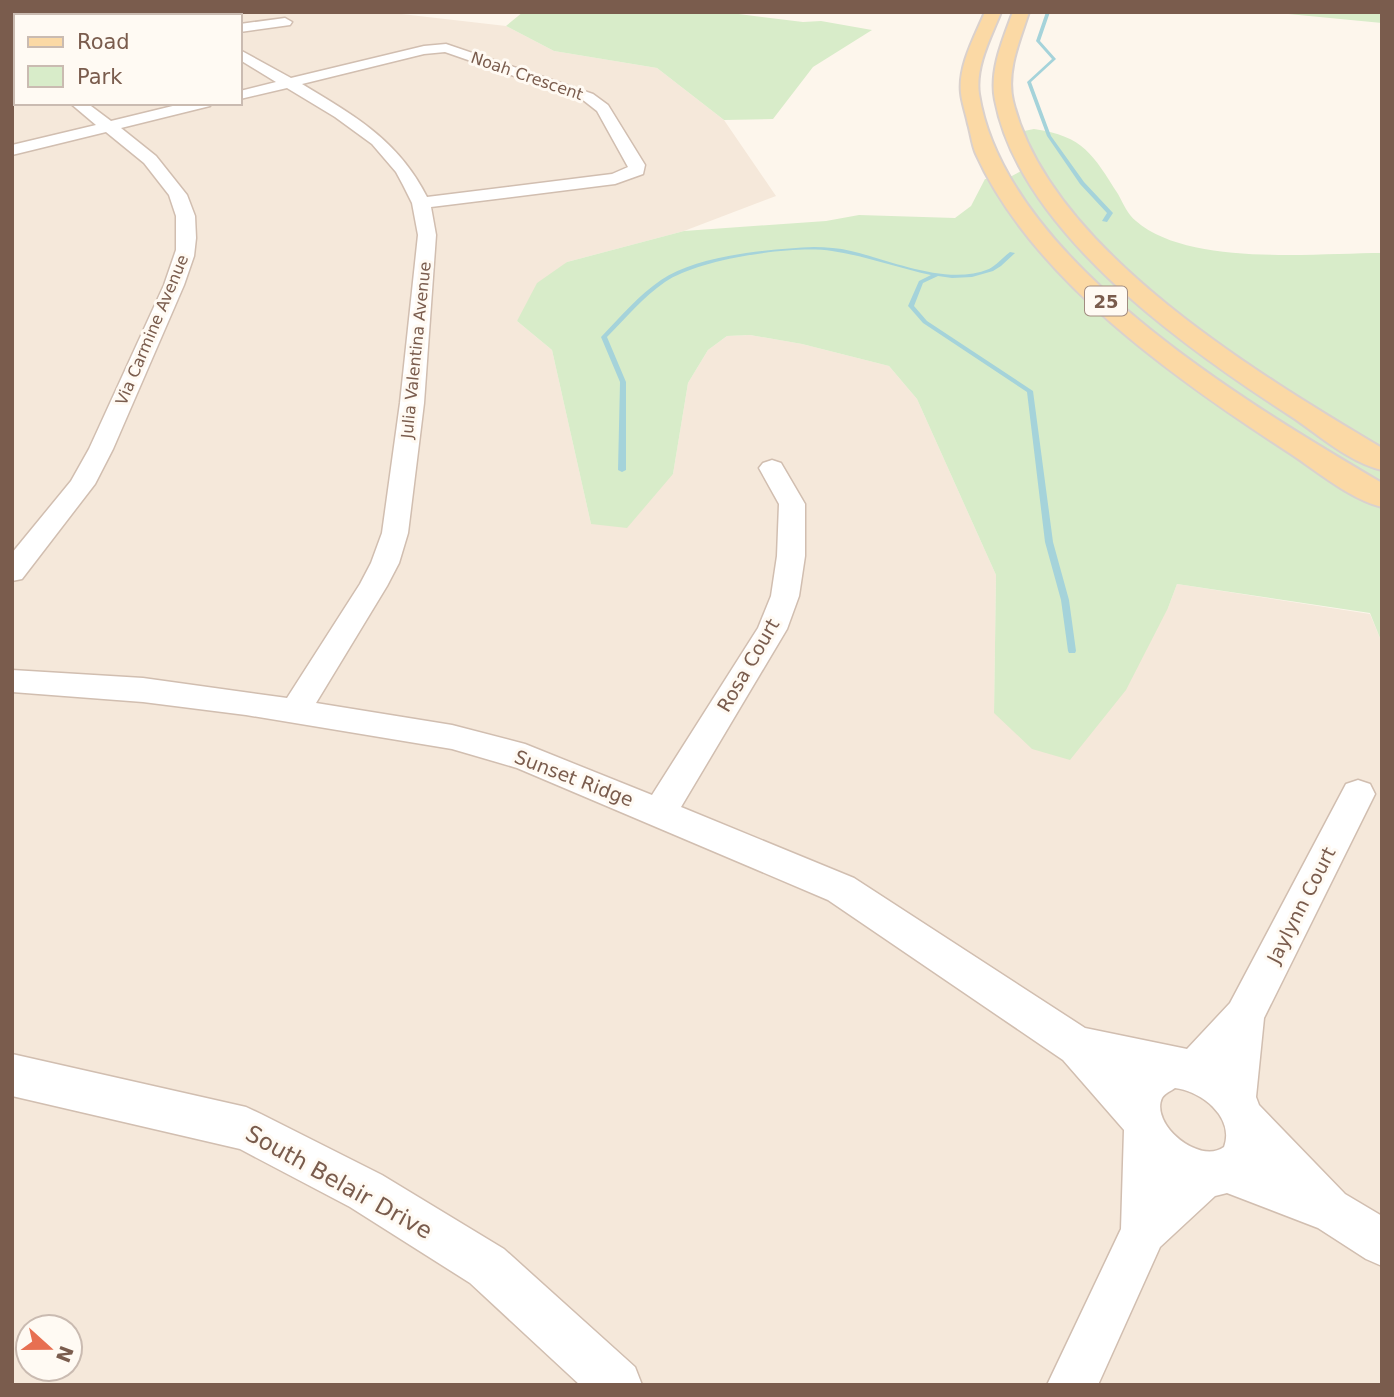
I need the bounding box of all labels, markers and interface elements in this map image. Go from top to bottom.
legend [14,14,242,105]
text: Road [77,30,130,54]
street label: Noah Crescent [468,48,586,104]
text: Park [77,65,123,89]
street label: Via Carmine Avenue [112,252,192,408]
street label: Julia Valentina Avenue [397,261,435,440]
road number: 25 [1085,286,1127,316]
street label: Rosa Court [713,615,783,715]
street label: Sunset Ridge [511,745,637,811]
street label: Jaylynn Court [1262,843,1340,968]
street label: South Belair Drive [241,1120,437,1244]
north arrow [14,1313,84,1383]
text: N [52,1343,78,1365]

